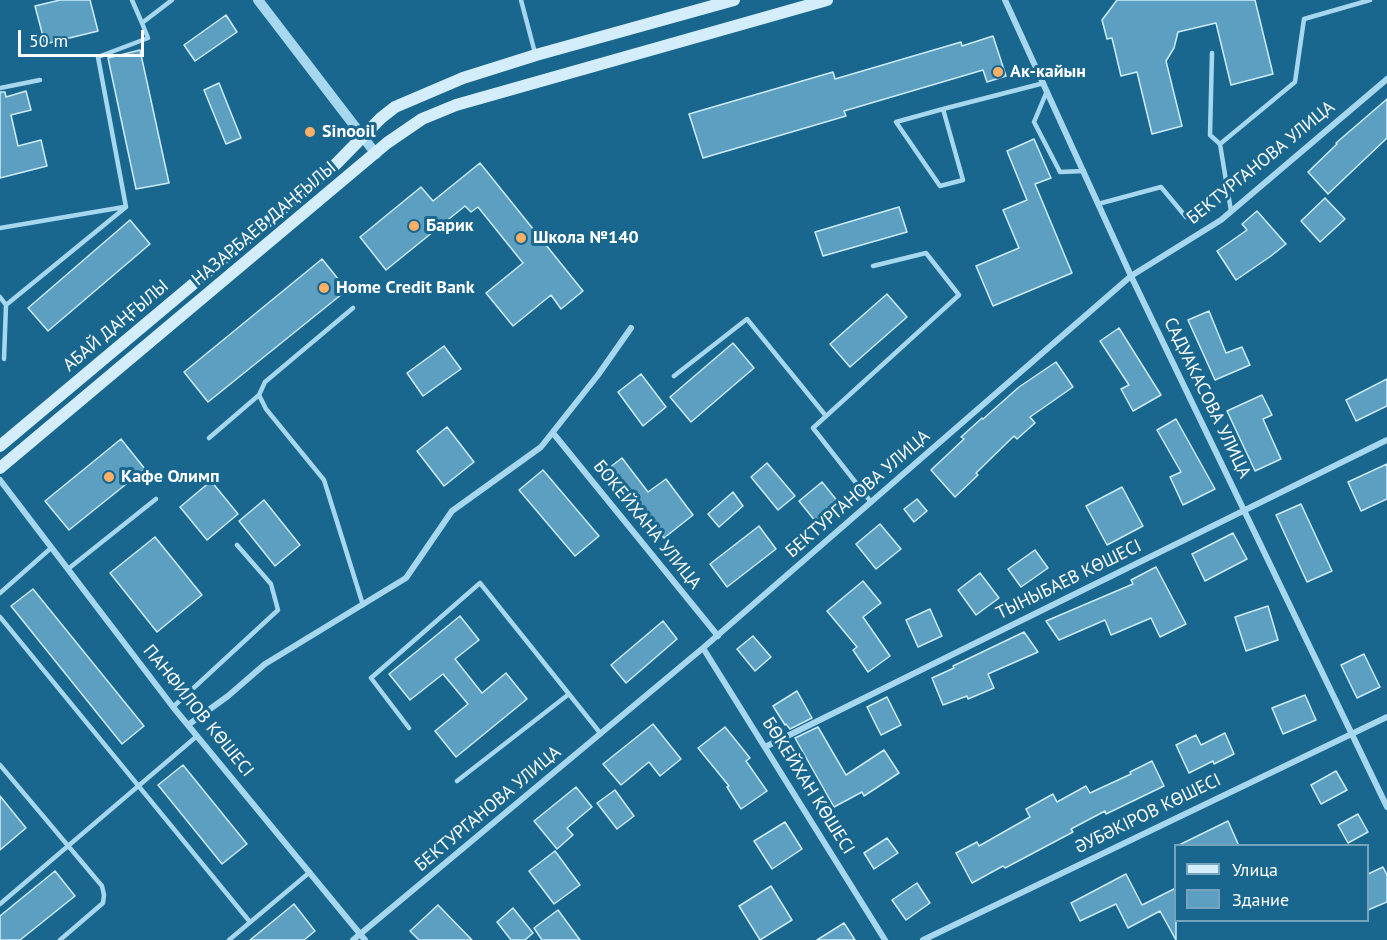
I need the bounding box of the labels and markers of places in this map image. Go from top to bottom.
place label: Ак-кайын [1010,61,1086,83]
marker: Ак-кайын [991,65,1005,79]
place label: Sinooil [322,121,376,143]
marker: Sinooil [303,125,317,139]
place label: Барик [426,215,474,237]
marker: Барик [407,219,421,233]
place label: Школа №140 [533,227,639,249]
marker: Школа №140 [514,231,528,245]
place label: Home Credit Bank [336,277,474,299]
marker: Home Credit Bank [317,281,331,295]
place label: Кафе Олимп [121,466,219,488]
marker: Кафе Олимп [102,470,116,484]

